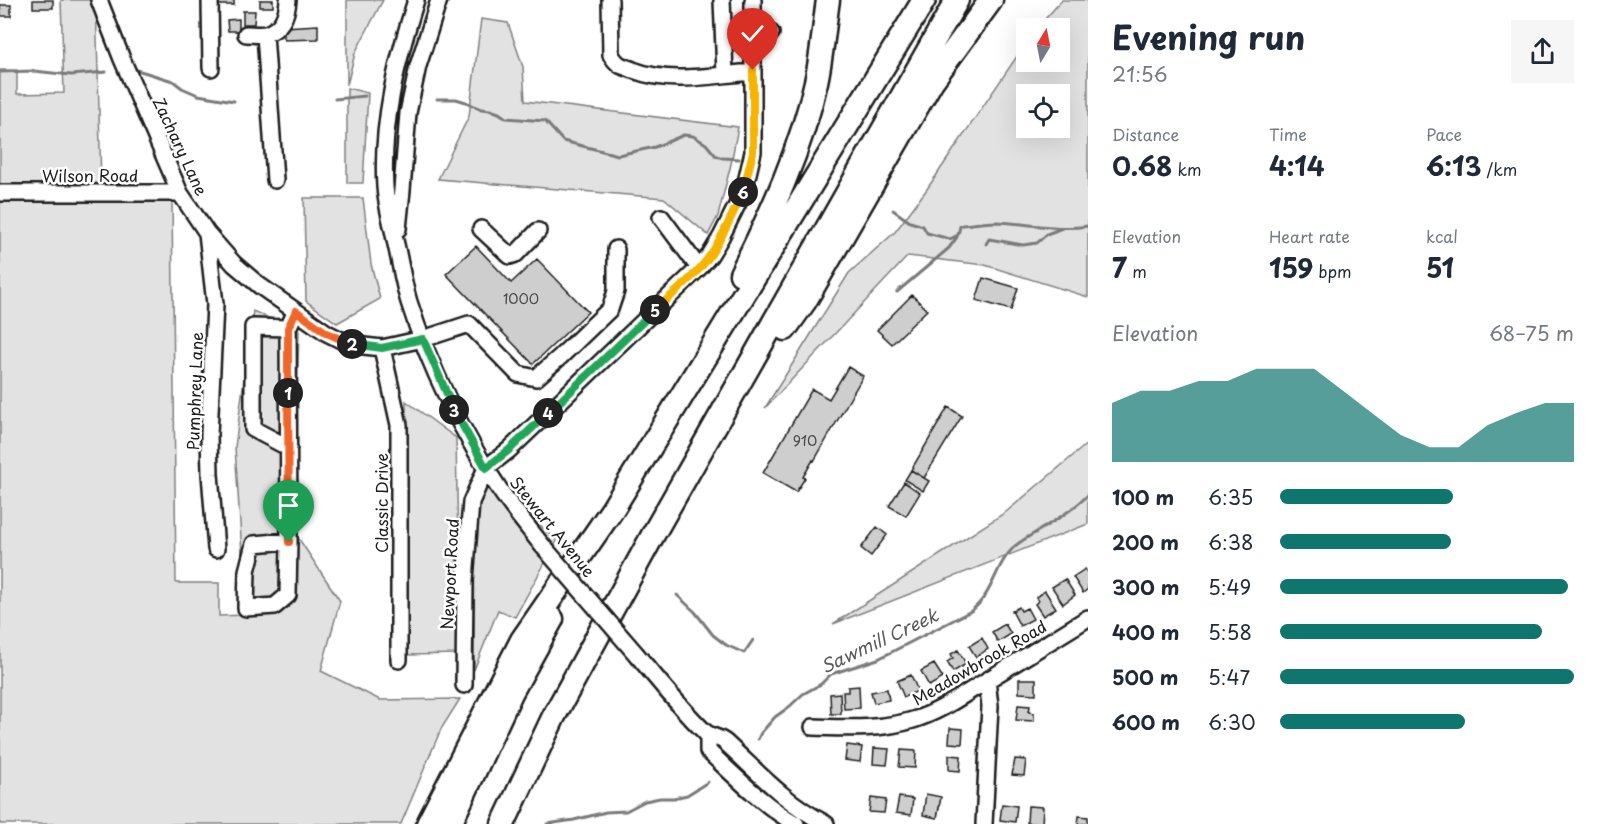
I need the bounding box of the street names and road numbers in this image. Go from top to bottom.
street label: Zachary Lane [148,93,214,199]
street label: Wilson Road [42,163,138,187]
street label: Pumphrey Lane [180,331,208,451]
street label: Classic Drive [369,453,393,553]
street label: Stewart Avenue [505,470,601,582]
street label: Newport Road [434,518,464,630]
street label: Meadowbrook Road [907,614,1051,710]

